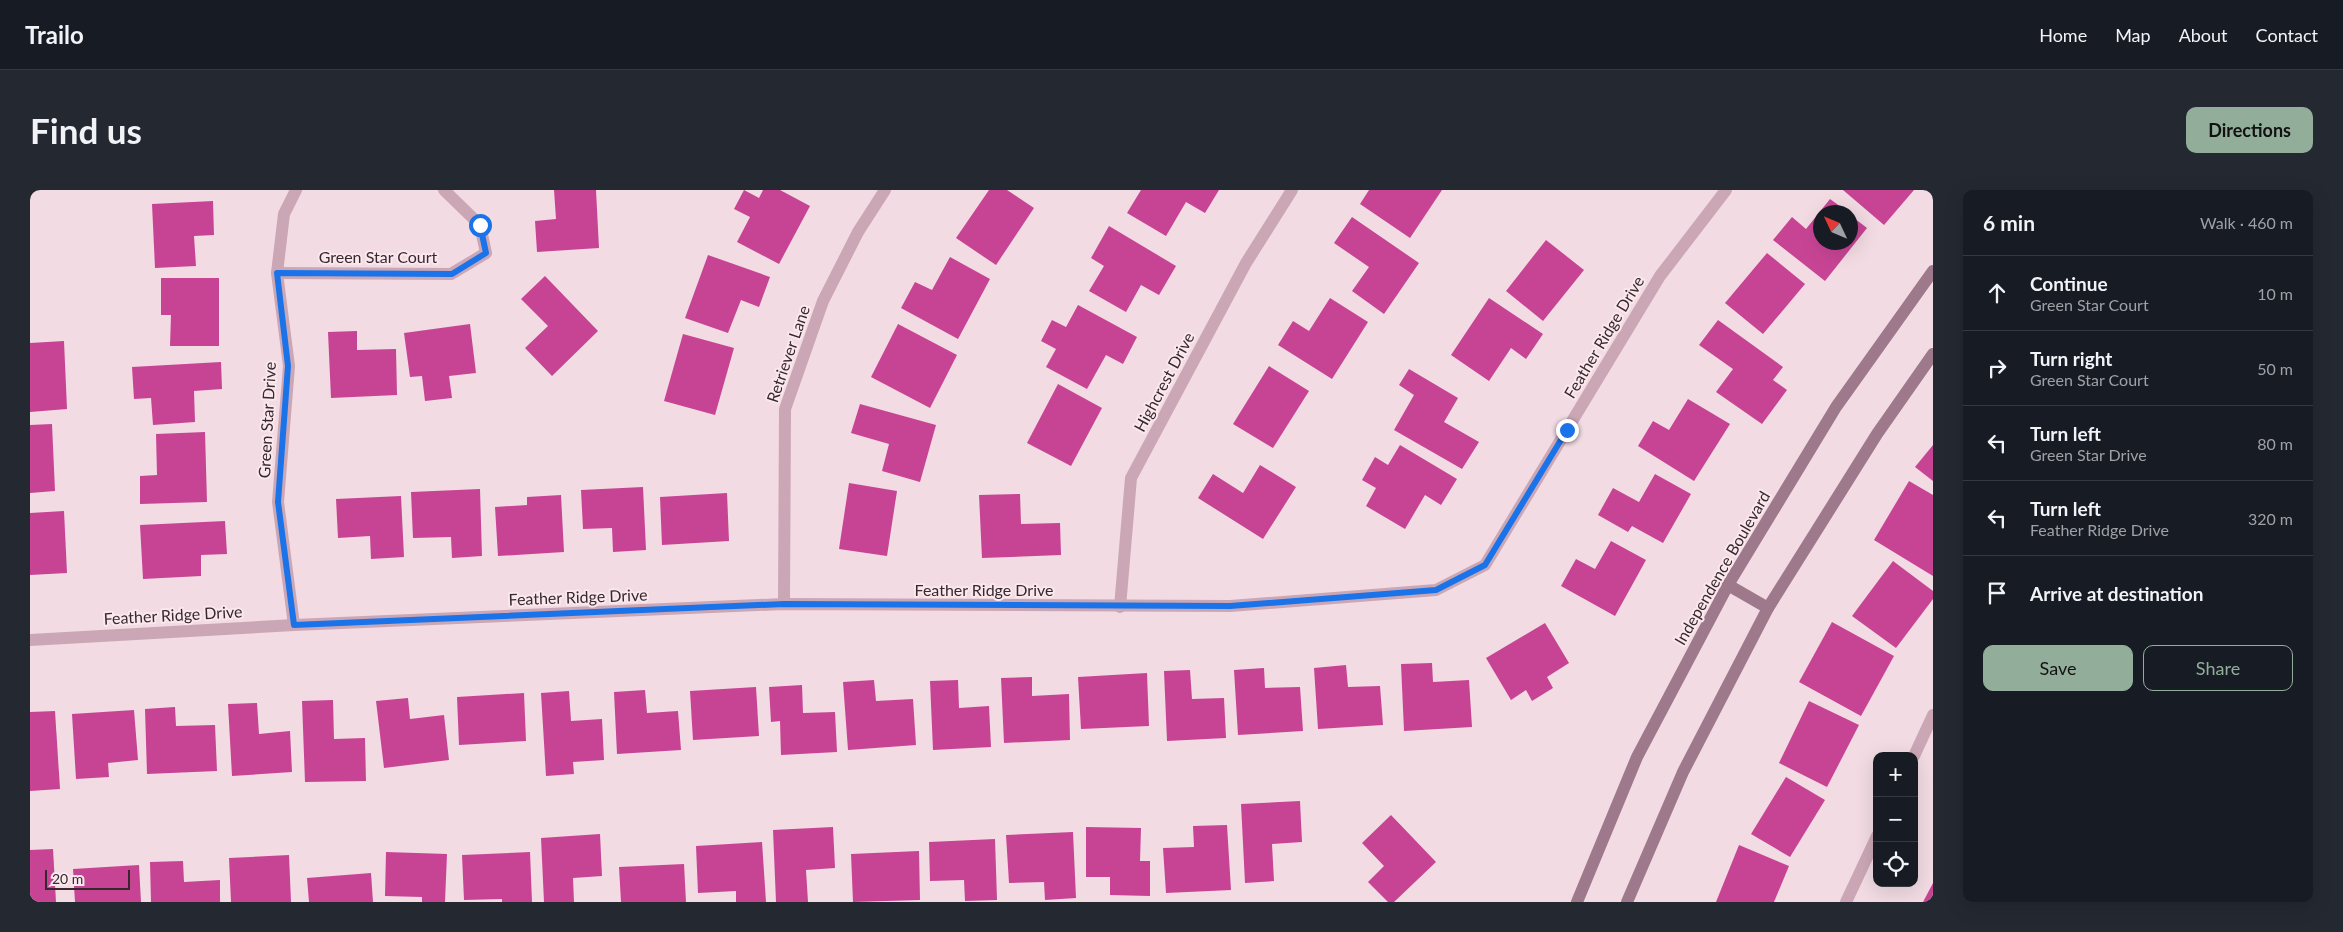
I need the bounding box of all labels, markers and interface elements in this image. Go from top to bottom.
text: Trailo [25,20,84,49]
text: Home [2039,24,2087,46]
text: Map [2115,24,2151,46]
text: About [2179,24,2228,46]
text: Contact [2256,24,2318,46]
button: Directions [2186,107,2313,153]
text: Find us [30,109,142,151]
north arrow [1813,205,1858,250]
text: 6 min [1983,210,2035,235]
text: Walk · 460 m [2200,213,2293,232]
route start [469,214,492,237]
street label: Green Star Court [319,247,438,266]
street label: Feather Ridge Drive [1560,272,1647,401]
text: Continue [2030,272,2108,295]
icon: ahead [1983,279,2011,307]
text: 10 m [2257,284,2293,303]
text: Green Star Court [2030,295,2149,314]
street label: Retriever Lane [762,303,813,405]
street label: Highcrest Drive [1129,329,1198,435]
text: Turn right [2030,347,2112,370]
icon: right [1983,354,2011,382]
text: 50 m [2257,359,2293,378]
street label: Green Star Drive [254,361,279,479]
text: Green Star Court [2030,370,2149,389]
route end [1556,419,1579,442]
text: Turn left [2030,422,2101,445]
icon: left [1983,429,2011,457]
text: 80 m [2257,434,2293,453]
text: Green Star Drive [2030,445,2147,464]
street label: Independence Boulevard [1670,488,1773,648]
text: Turn left [2030,497,2101,520]
icon: left [1983,504,2011,532]
text: 320 m [2248,509,2293,528]
text: Feather Ridge Drive [2030,520,2169,539]
icon: arrive [1983,579,2011,607]
street label: Feather Ridge Drive [915,580,1053,599]
text: Arrive at destination [2030,582,2203,605]
street label: Feather Ridge Drive [508,585,648,608]
street label: Feather Ridge Drive [103,601,243,628]
button: Save [1983,645,2133,691]
button: Share [2143,645,2293,691]
map controls [1873,752,1918,887]
button: + [1873,752,1918,797]
button: − [1873,797,1918,842]
button: locate [1873,842,1918,887]
scale bar [45,867,130,890]
text: 20 m [52,870,83,887]

